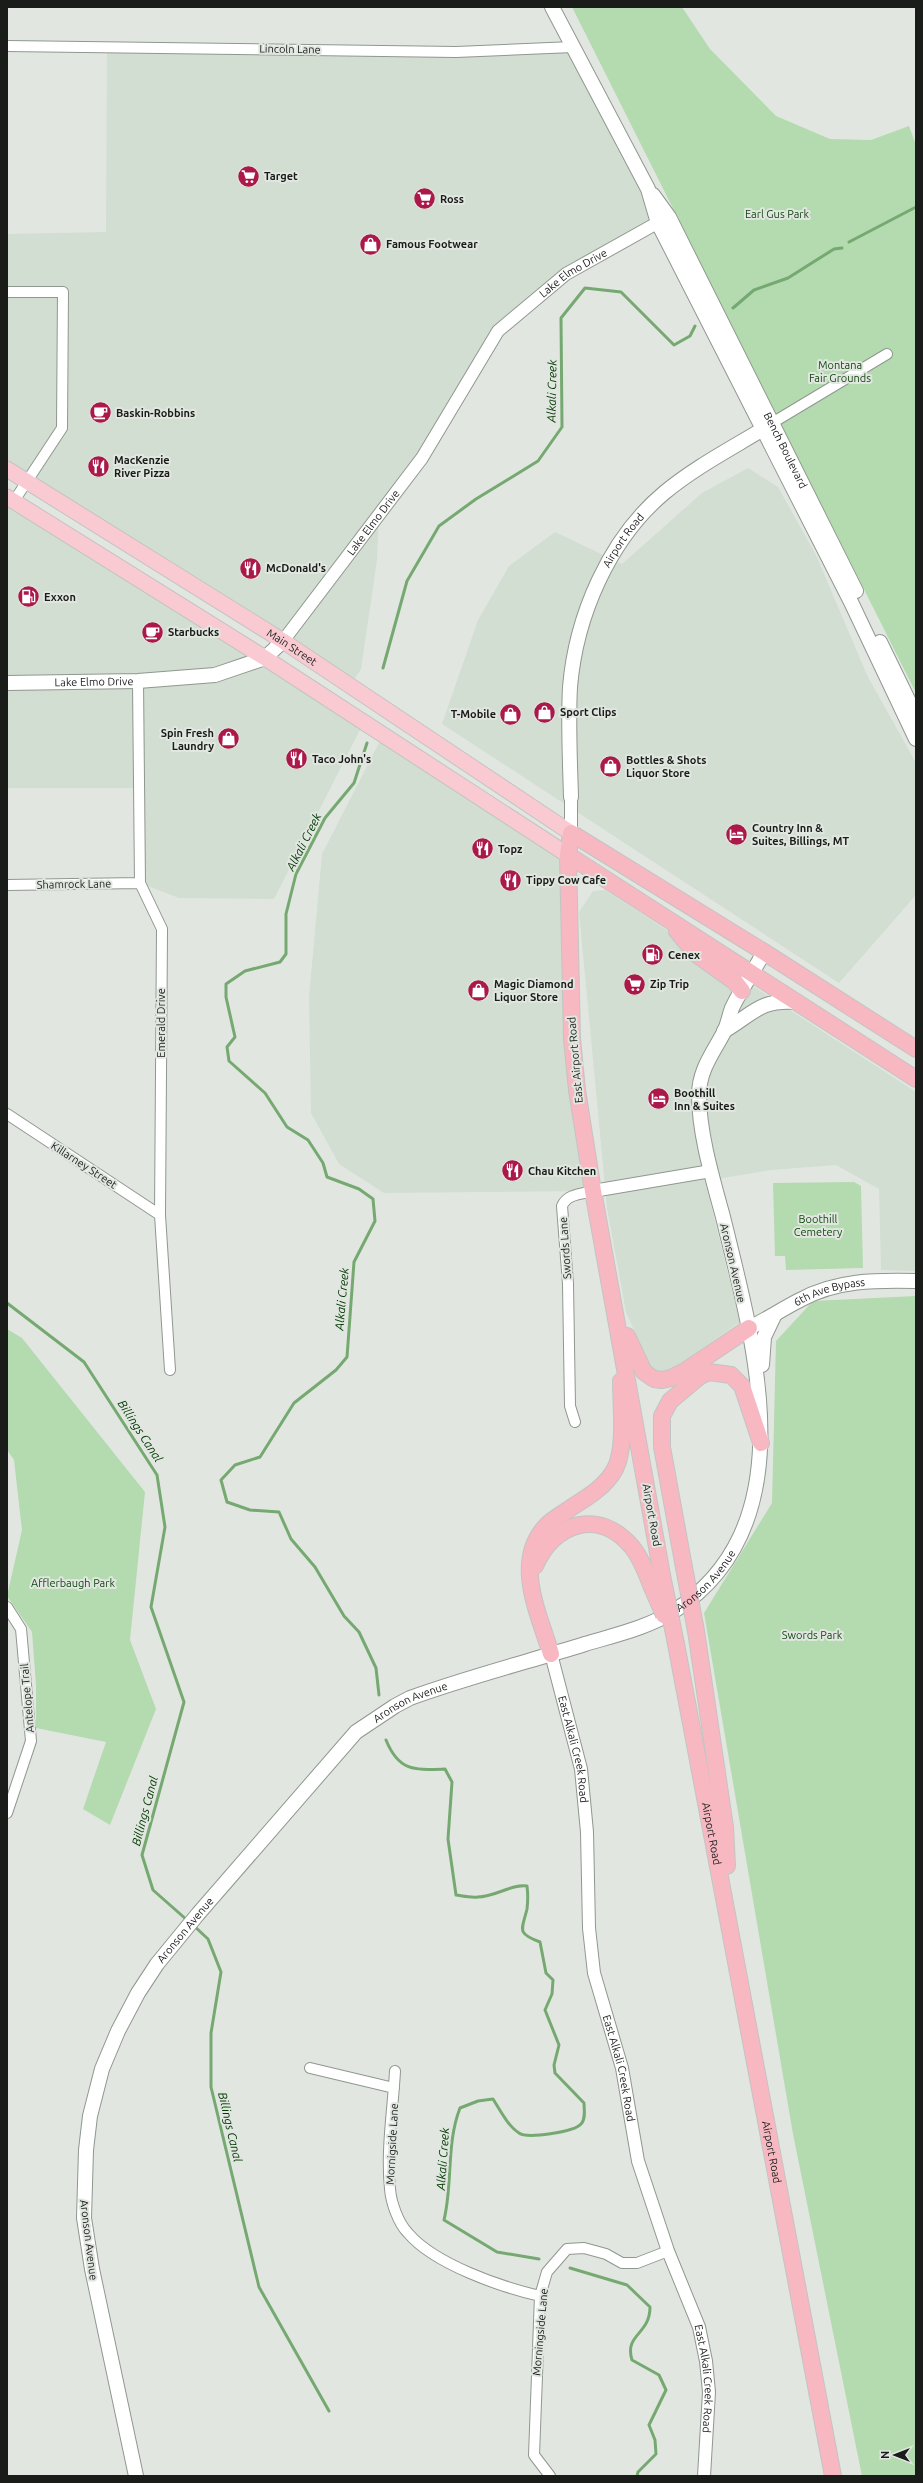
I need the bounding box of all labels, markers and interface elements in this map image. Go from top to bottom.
street label: Lincoln Lane [259,42,321,56]
supermarket icon: Target [236,163,262,189]
place label: Target [264,170,298,182]
supermarket icon: Ross [411,186,437,212]
place label: Ross [440,193,464,205]
park label: Earl Gus Park [745,208,809,220]
shop icon: Famous Footwear [357,231,383,257]
place label: Famous Footwear [386,238,478,250]
street label: Lake Elmo Drive [537,246,609,300]
water label: Alkali Creek [544,359,559,424]
park label: Montana Fair Grounds [809,359,871,384]
cafe icon: Baskin-Robbins [87,400,113,426]
place label: Baskin-Robbins [116,407,195,419]
street label: Bench Boulevard [762,410,810,490]
restaurant icon: MacKenzie River Pizza [86,453,112,479]
place label: MacKenzie River Pizza [114,454,170,479]
street label: Lake Elmo Drive [345,487,402,557]
street label: Airport Road [600,511,646,570]
restaurant icon: McDonald's [237,555,263,581]
place label: McDonald's [266,562,326,574]
fuel station icon: Exxon [16,584,42,610]
place label: Exxon [44,591,76,603]
cafe icon: Starbucks [139,619,165,645]
place label: Starbucks [168,626,219,638]
street label: Main Street [265,626,320,668]
street label: Lake Elmo Drive [54,675,133,688]
shop icon: Sport Clips [531,699,557,725]
shop icon: T-Mobile [498,701,524,727]
place label: Sport Clips [560,706,617,718]
place label: T-Mobile [451,708,496,720]
shop icon: Spin Fresh Laundry [216,726,242,752]
place label: Spin Fresh Laundry [161,727,214,752]
restaurant icon: Taco John's [284,746,310,772]
place label: Taco John's [312,753,371,765]
shop icon: Bottles & Shots Liquor Store [597,753,623,779]
place label: Bottles & Shots Liquor Store [626,754,706,779]
water label: Alkali Creek [283,810,324,874]
hotel icon: Country Inn & Suites, Billings, MT [723,821,749,847]
place label: Country Inn & Suites, Billings, MT [752,822,849,847]
restaurant icon: Topz [469,836,495,862]
place label: Topz [498,843,523,855]
restaurant icon: Tippy Cow Cafe [498,867,524,893]
place label: Tippy Cow Cafe [526,874,606,886]
street label: Shamrock Lane [37,877,111,891]
fuel station icon: Cenex [640,942,666,968]
place label: Cenex [668,949,700,961]
supermarket icon: Zip Trip [622,971,648,997]
shop icon: Magic Diamond Liquor Store [466,977,492,1003]
place label: Magic Diamond Liquor Store [494,978,574,1003]
place label: Zip Trip [650,978,689,990]
street label: Emerald Drive [155,988,167,1058]
street label: East Airport Road [565,1016,585,1104]
hotel icon: Boothill Inn & Suites [645,1086,671,1112]
place label: Boothill Inn & Suites [674,1087,735,1112]
street label: Killarney Street [49,1139,120,1191]
restaurant icon: Chau Kitchen [500,1158,526,1184]
place label: Chau Kitchen [528,1165,596,1177]
park label: Boothill Cemetery [794,1213,843,1238]
street label: Swords Lane [557,1217,573,1279]
street label: Aronson Avenue [718,1222,748,1304]
water label: Alkali Creek [332,1266,351,1332]
street label: 6th Ave Bypass [792,1276,866,1308]
water label: Billings Canal [116,1397,166,1465]
street label: Airport Road [641,1483,663,1547]
street label: Aronson Avenue [674,1548,738,1614]
park label: Afflerbaugh Park [31,1577,115,1589]
park label: Swords Park [782,1629,843,1641]
street label: Antelope Trail [18,1663,36,1733]
street label: Aronson Avenue [371,1680,449,1725]
street label: East Alkali Creek Road [556,1694,590,1803]
water label: Billings Canal [129,1774,160,1847]
street label: Airport Road [700,1801,724,1866]
street label: Aronson Avenue [155,1895,216,1965]
street label: East Alkali Creek Road [601,2013,637,2122]
water label: Billings Canal [216,2091,245,2164]
street label: Mornigside Lane [384,2103,400,2185]
street label: Airport Road [760,2120,784,2184]
water label: Alkali Creek [434,2126,451,2192]
street label: Aronson Avenue [78,2199,100,2281]
street label: Morningside Lane [530,2288,550,2376]
street label: East Alkali Creek Road [693,2323,715,2433]
north arrow [875,2435,915,2475]
text: N [879,2451,891,2459]

